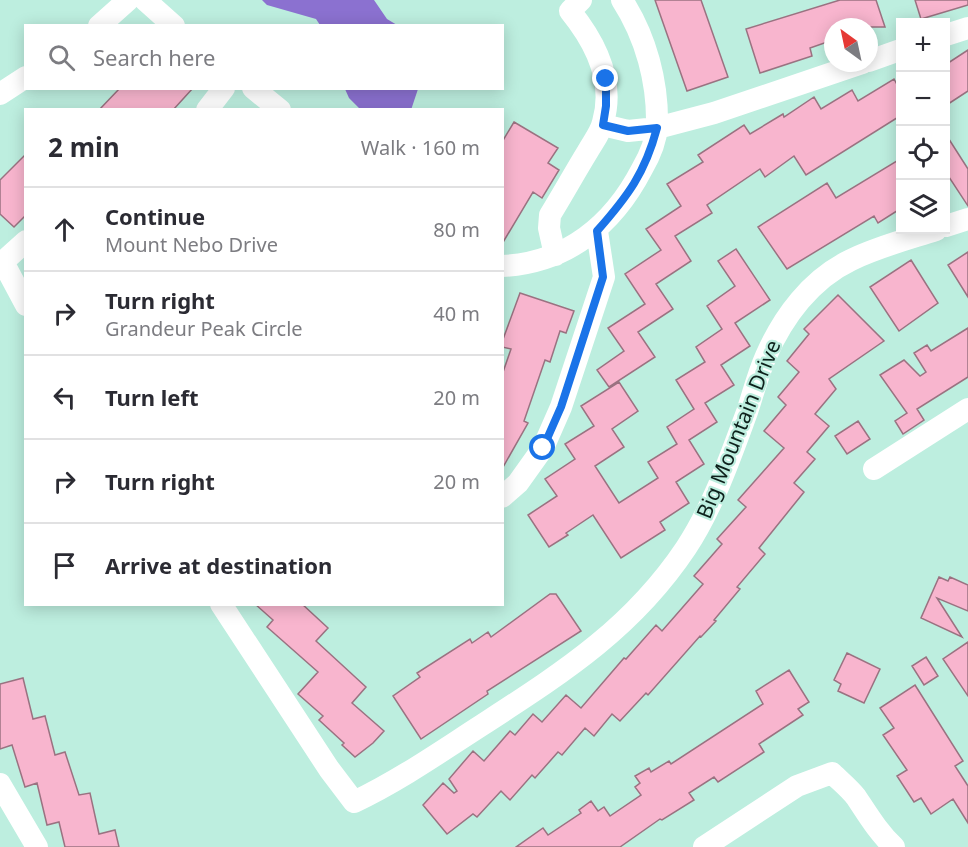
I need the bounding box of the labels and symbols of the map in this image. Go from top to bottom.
north arrow [824,18,878,72]
route end [592,65,618,91]
street label: Big Mountain Drive [689,336,787,522]
route start [529,434,555,460]

